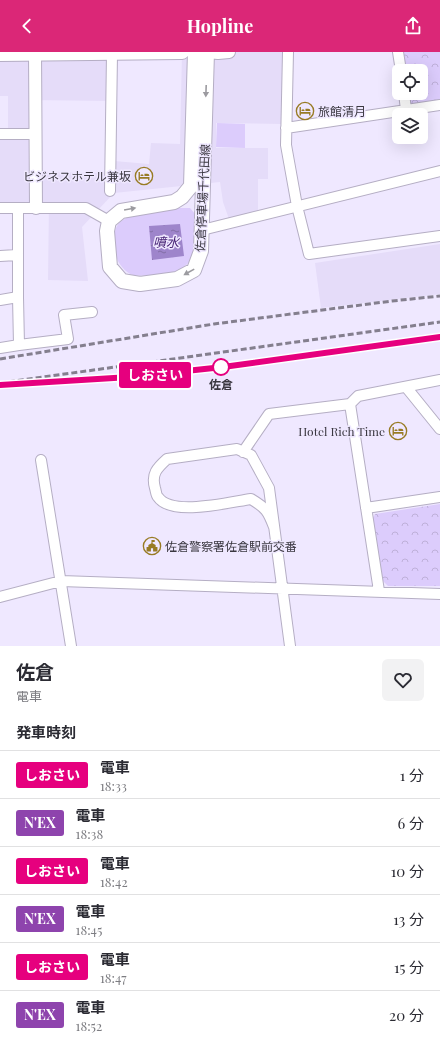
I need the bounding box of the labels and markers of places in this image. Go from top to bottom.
hotel icon: 旅館清月 [295,101,315,121]
place label: 旅館清月 [318,103,366,119]
hotel icon: ビジネスホテル兼坂 [134,166,154,186]
place label: ビジネスホテル兼坂 [23,168,131,184]
marker: 佐倉 [212,358,230,376]
place label: 佐倉 [209,376,233,392]
hotel icon: Hotel Rich Time [388,421,408,441]
place label: Hotel Rich Time [298,423,385,439]
public building icon: 佐倉警察署佐倉駅前交番 [142,536,162,556]
place label: 佐倉警察署佐倉駅前交番 [165,538,297,554]

